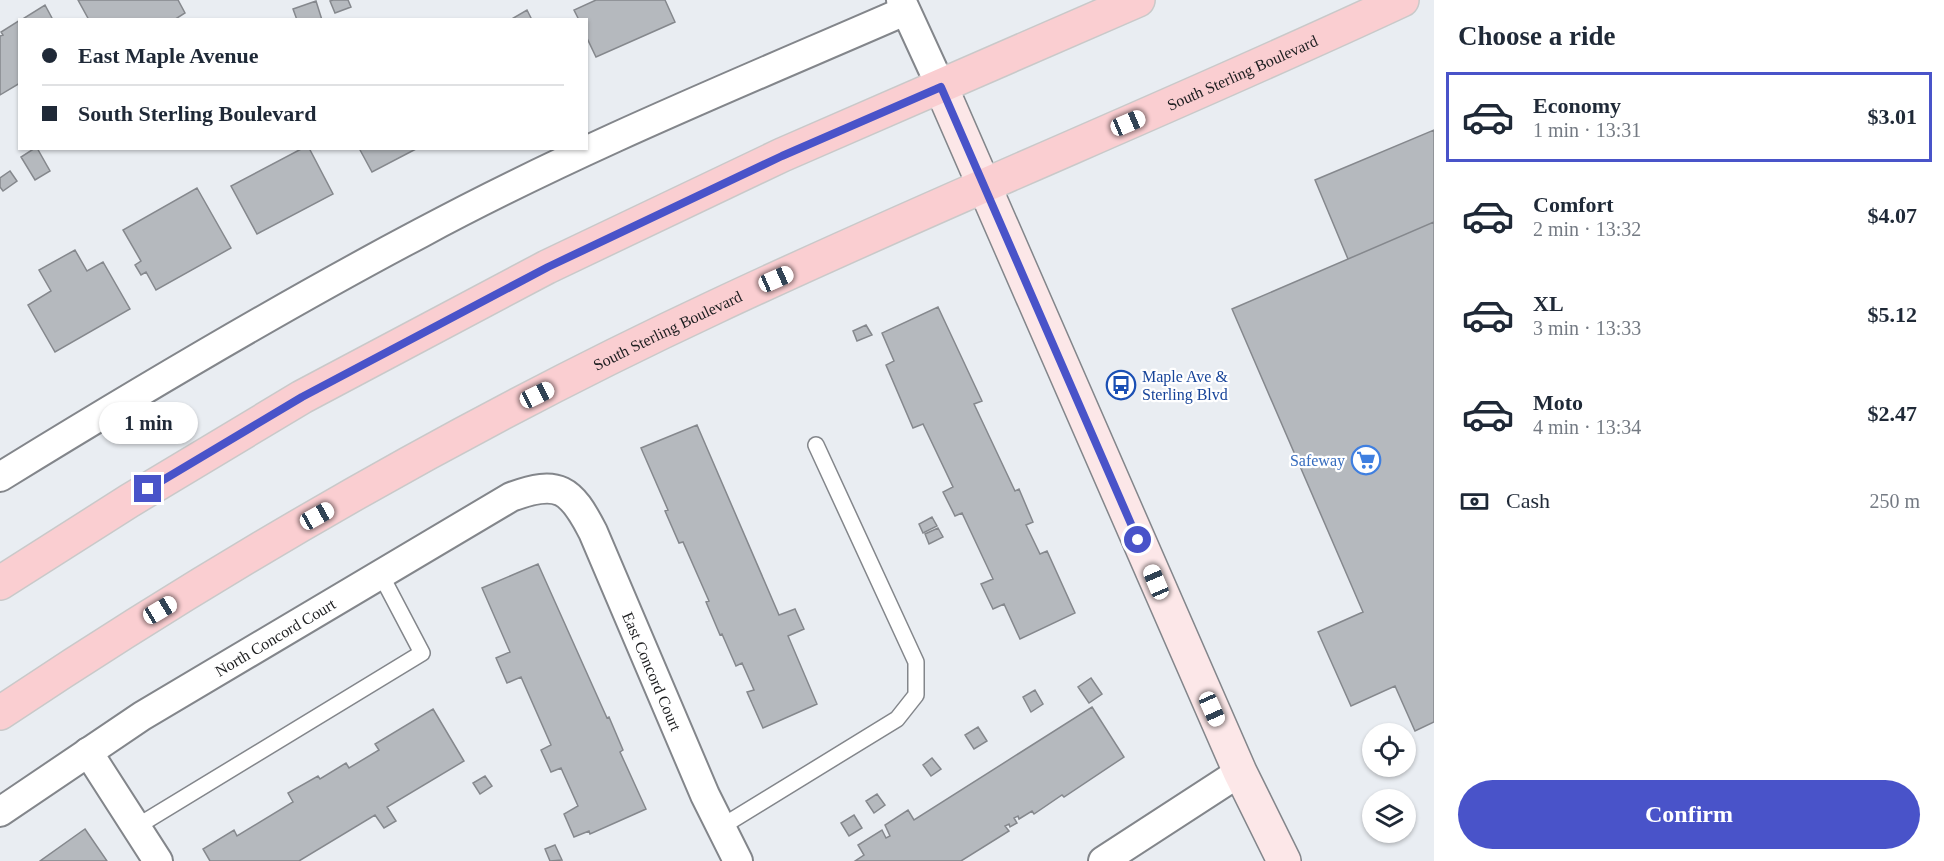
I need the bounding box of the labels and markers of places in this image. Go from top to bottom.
place label: Maple Ave & Sterling Blvd [1142,368,1228,404]
bus stop icon: Maple Ave & Sterling Blvd [1105,369,1137,401]
supermarket icon: Safeway [1350,444,1382,476]
place label: Safeway [1290,452,1345,470]

